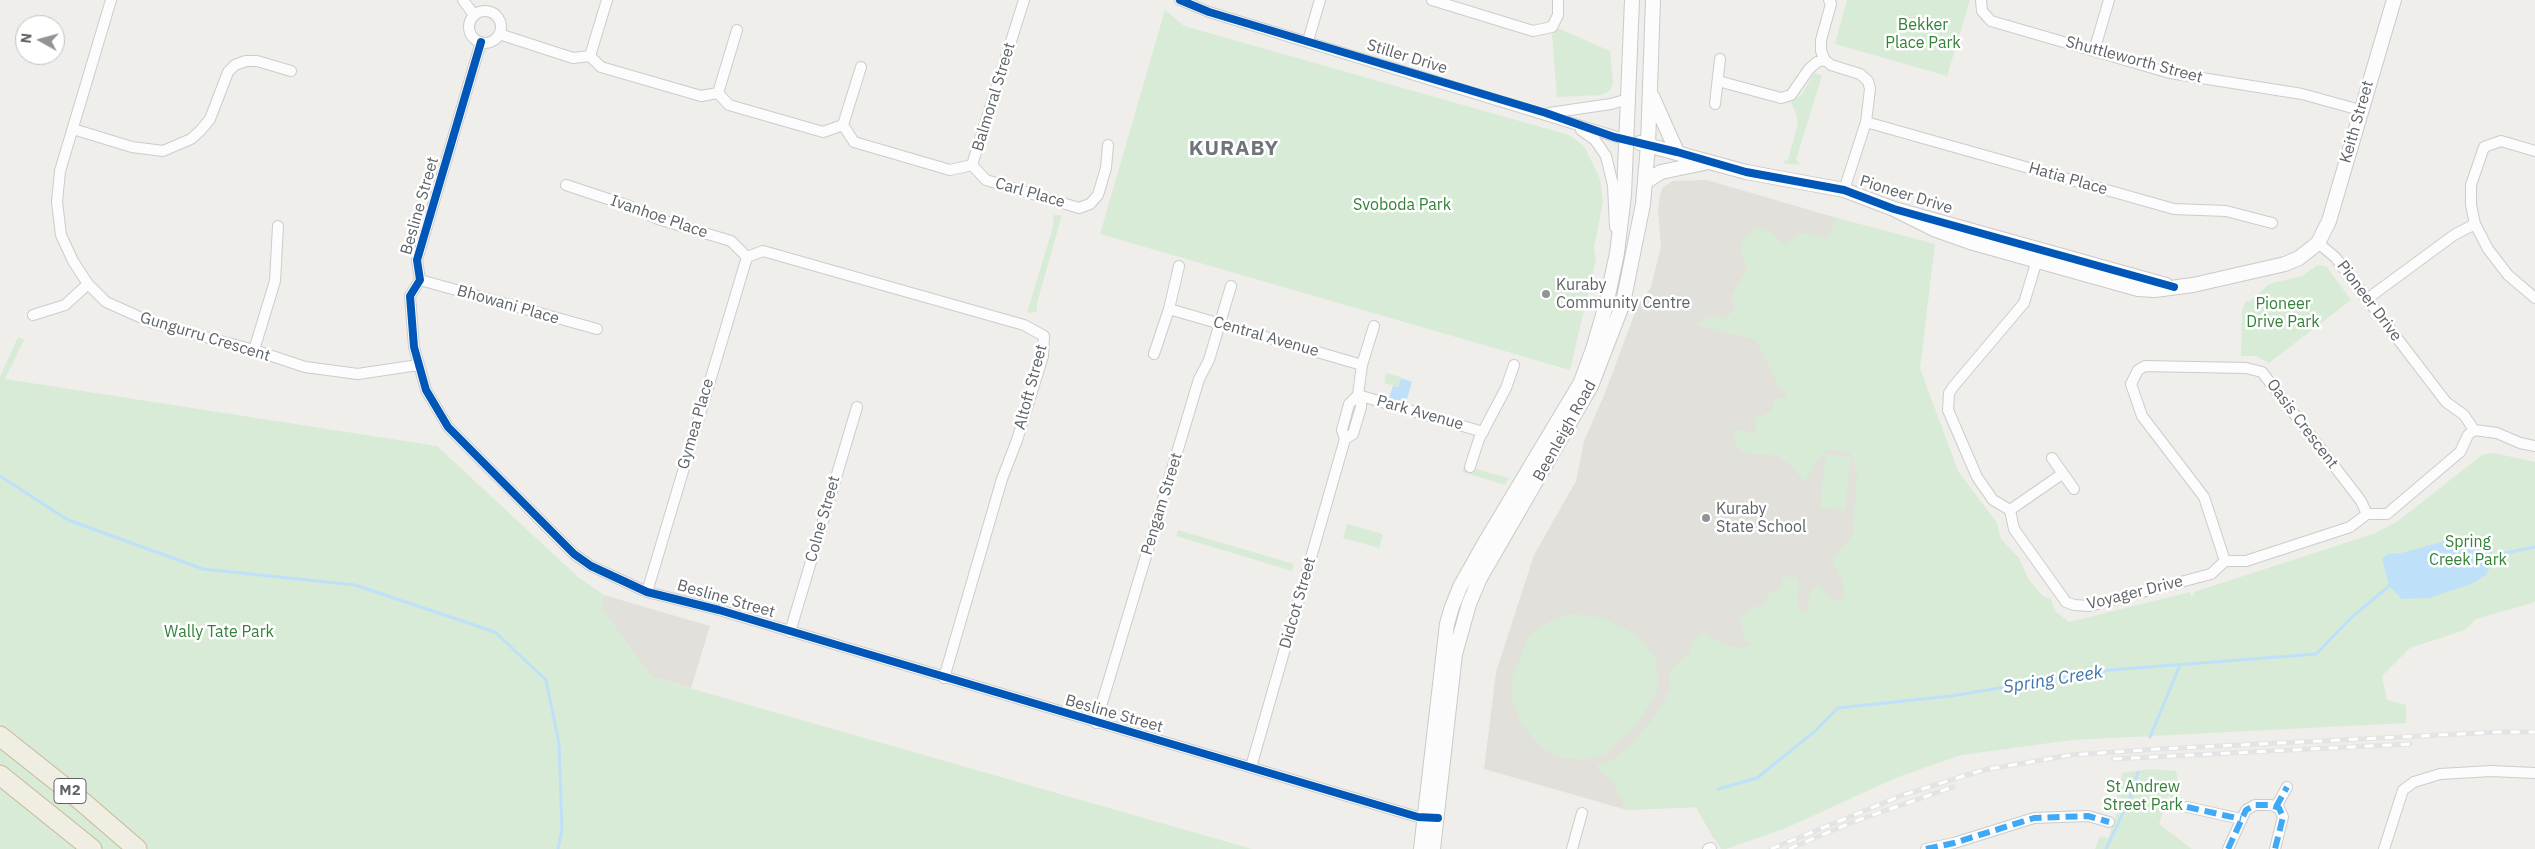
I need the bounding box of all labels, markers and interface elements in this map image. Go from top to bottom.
north arrow [15,15,65,65]
park label: Bekker Place Park [1885,15,1961,53]
text: N [17,32,36,44]
street label: Shuttleworth Street [2063,32,2205,88]
street label: Stiller Drive [1364,36,1450,78]
street label: Balmoral Street [968,40,1020,154]
street label: Keith Street [2336,79,2378,165]
district label: KURABY [1188,136,1280,162]
street label: Besline Street [397,155,443,257]
street label: Hatia Place [2026,159,2110,199]
street label: Pioneer Drive [1857,172,1955,218]
street label: Carl Place [993,174,1067,212]
street label: Ivanhoe Place [608,191,710,243]
park label: Svoboda Park [1353,195,1451,215]
street label: Pioneer Drive [2332,257,2406,345]
place label: Kuraby Community Centre [1556,275,1690,313]
street label: Bhowani Place [455,281,561,329]
marker: Kuraby Community Centre [1540,288,1552,300]
park label: Pioneer Drive Park [2246,294,2320,332]
street label: Gungurru Crescent [138,308,272,366]
street label: Central Avenue [1211,313,1321,361]
street label: Altoft Street [1010,342,1052,432]
street label: Gymea Place [674,376,718,472]
street label: Oasis Crescent [2262,376,2342,472]
street label: Beenleigh Road [1529,377,1601,485]
street label: Park Avenue [1374,391,1466,435]
street label: Pengam Street [1137,451,1187,557]
street label: Colne Street [802,474,844,564]
place label: Kuraby State School [1716,499,1806,537]
marker: Kuraby State School [1700,512,1712,524]
park label: Spring Creek Park [2429,532,2507,570]
street label: Didcot Street [1276,555,1320,651]
street label: Voyager Drive [2085,572,2185,614]
street label: Besline Street [675,576,777,622]
park label: Wally Tate Park [164,622,274,642]
water label: Spring Creek [2002,661,2104,699]
street label: Besline Street [1063,691,1165,737]
park label: St Andrew Street Park [2103,777,2183,815]
road number: M2 [54,778,86,804]

